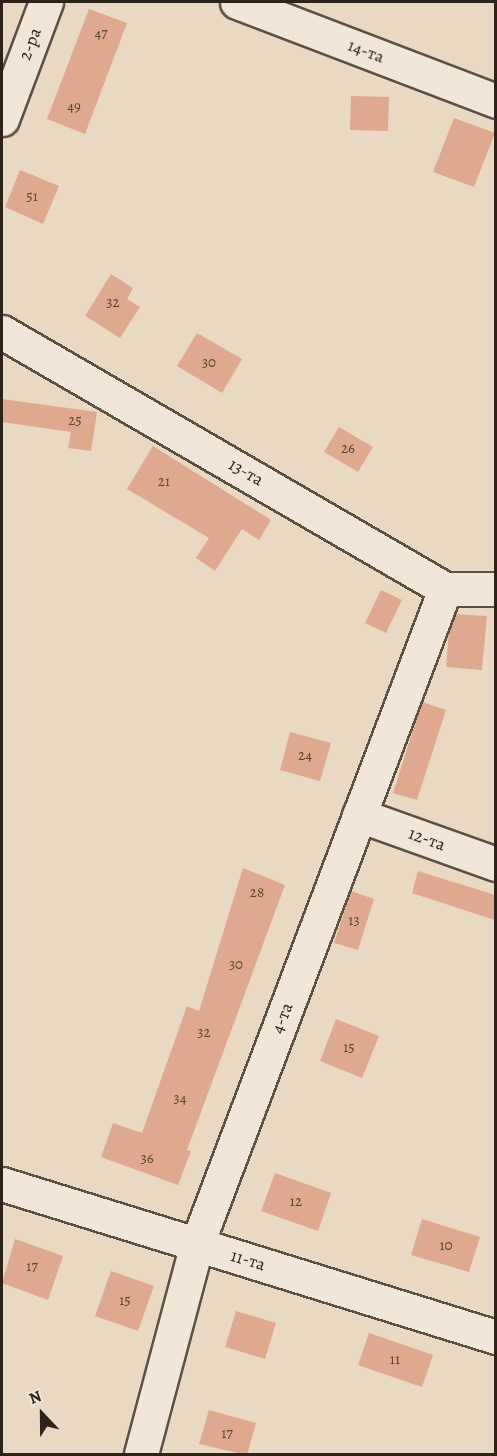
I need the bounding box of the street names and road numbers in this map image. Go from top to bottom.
street label: 2-ра [14,25,46,63]
street label: 14-та [345,34,387,68]
street label: 13-та [225,453,267,491]
street label: 12-та [406,822,448,856]
street label: 4-та [266,1000,298,1036]
street label: 11-та [228,1244,268,1276]

